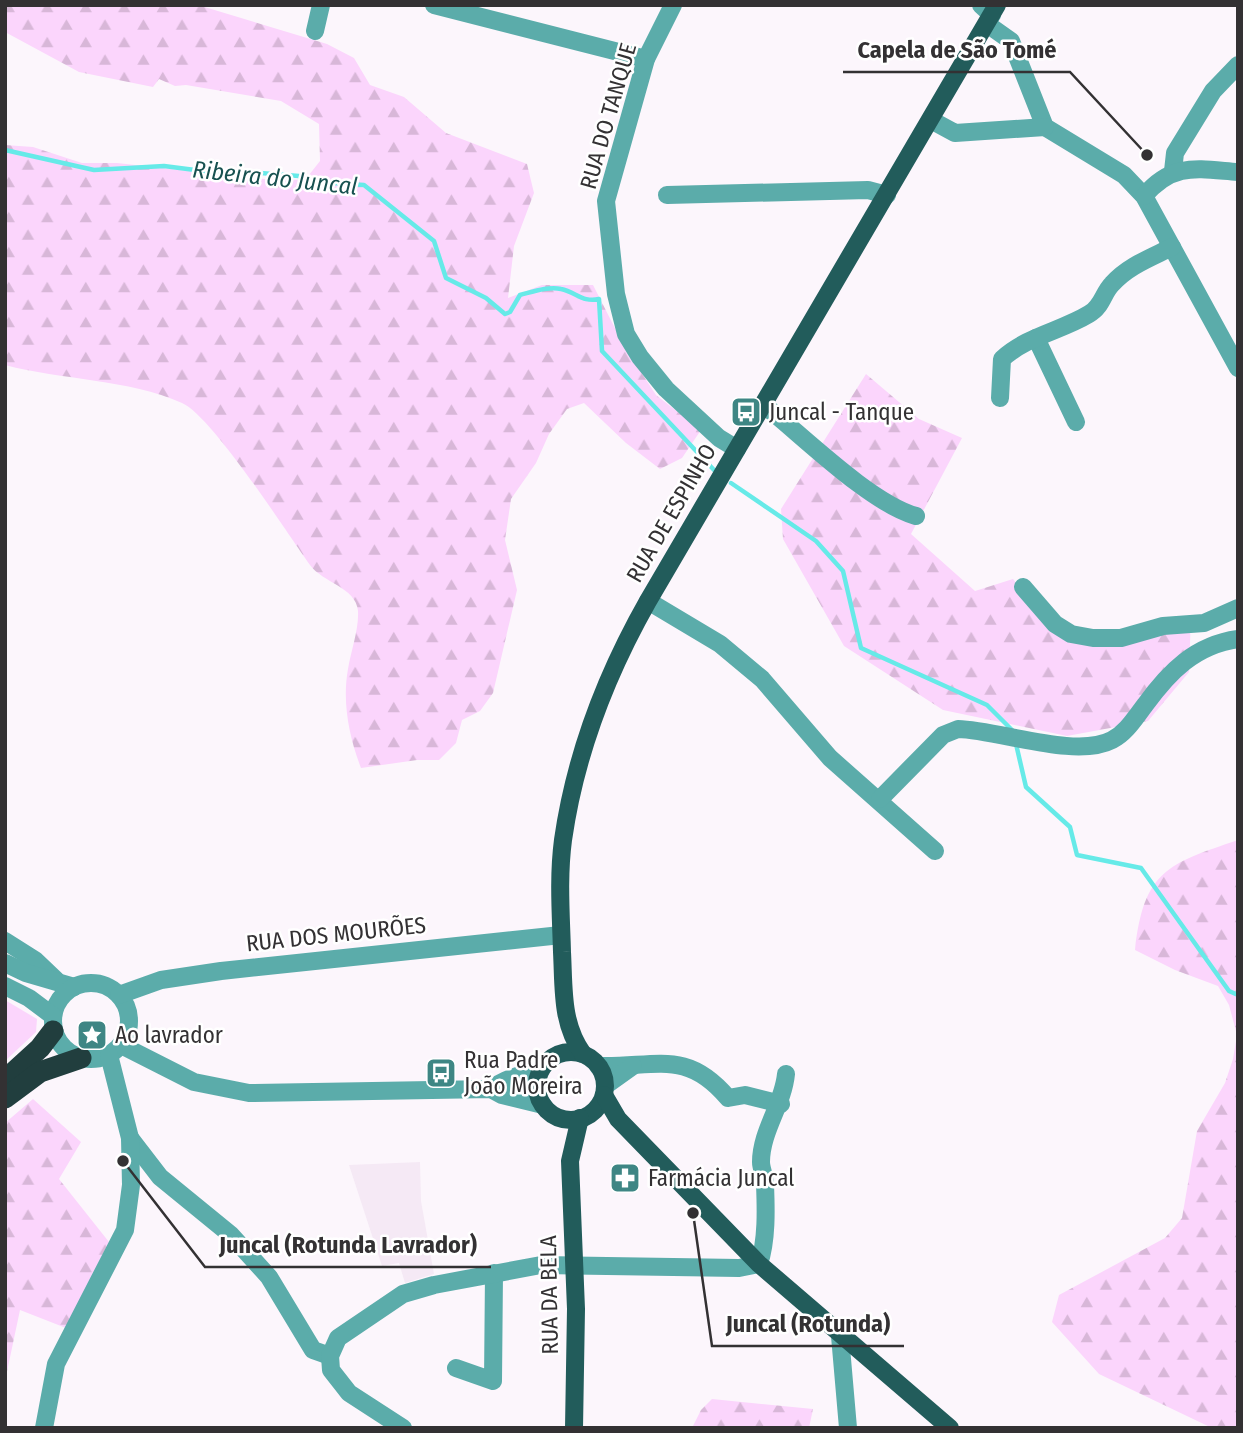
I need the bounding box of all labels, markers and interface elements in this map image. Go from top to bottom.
callout: Capela de São Tomé [843,27,1070,72]
text: Capela de São Tomé [858,36,1056,64]
street label: RUA DO TANQUE [574,40,642,192]
water label: Ribeira do Juncal [191,155,359,201]
bus stop icon: Juncal - Tanque [729,395,763,429]
place label: Juncal - Tanque [769,398,914,426]
street label: RUA DE ESPINHO [620,439,722,587]
street label: RUA DOS MOURÕES [245,911,427,957]
place icon: Ao lavrador [75,1018,109,1052]
place label: Ao lavrador [115,1021,223,1049]
place label: Rua Padre João Moreira [464,1046,583,1100]
bus stop icon: Rua Padre João Moreira [424,1056,458,1090]
pharmacy icon: Farmácia Juncal [608,1161,642,1195]
place label: Farmácia Juncal [648,1164,794,1192]
callout: Juncal (Rotunda Lavrador) [205,1222,491,1267]
text: Juncal (Rotunda Lavrador) [218,1231,477,1259]
street label: RUA DA BELA [534,1235,564,1355]
callout: Juncal (Rotunda) [712,1301,904,1346]
text: Juncal (Rotunda) [725,1310,890,1338]

